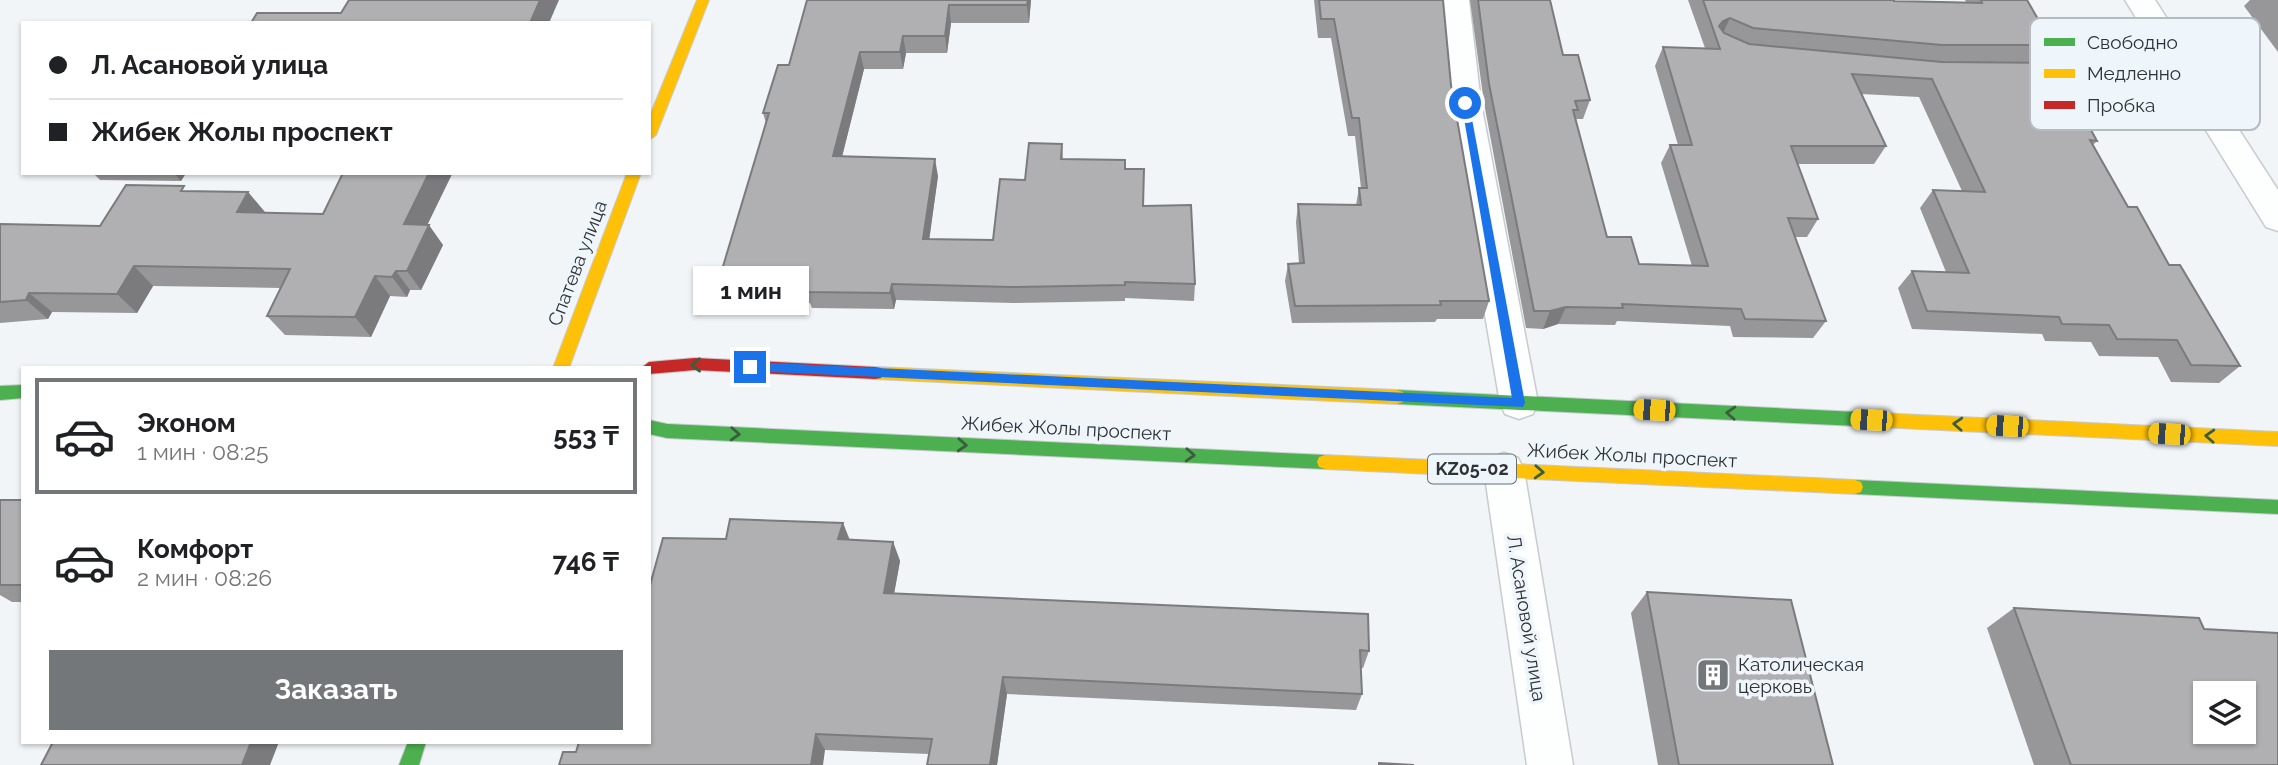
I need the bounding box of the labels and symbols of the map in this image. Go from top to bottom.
legend [2030,18,2260,130]
text: Свободно [2087,31,2178,53]
text: Медленно [2087,62,2181,84]
route start [1449,87,1481,119]
text: Пробка [2087,94,2155,116]
street label: Спатева улица [543,197,611,329]
callout: 1 мин [692,266,808,314]
route end [734,351,766,383]
one-way arrow [690,357,701,373]
car [1633,398,1676,422]
one-way arrow [1725,406,1736,421]
car [1850,408,1893,432]
street label: Жибек Жолы проспект [960,412,1172,444]
car [1986,414,2029,438]
one-way arrow [1952,417,1963,432]
car [2148,422,2191,446]
one-way arrow [730,426,741,441]
one-way arrow [2204,429,2215,444]
one-way arrow [957,437,968,452]
street label: Жибек Жолы проспект [1526,439,1738,471]
one-way arrow [1184,448,1195,463]
road number: KZ05-02 [1428,454,1516,484]
one-way arrow [1534,464,1545,479]
street label: Л. Асановой улица [1503,533,1551,703]
place label: Католическая церковь [1738,653,1864,697]
building icon: Католическая церковь [1694,656,1732,694]

